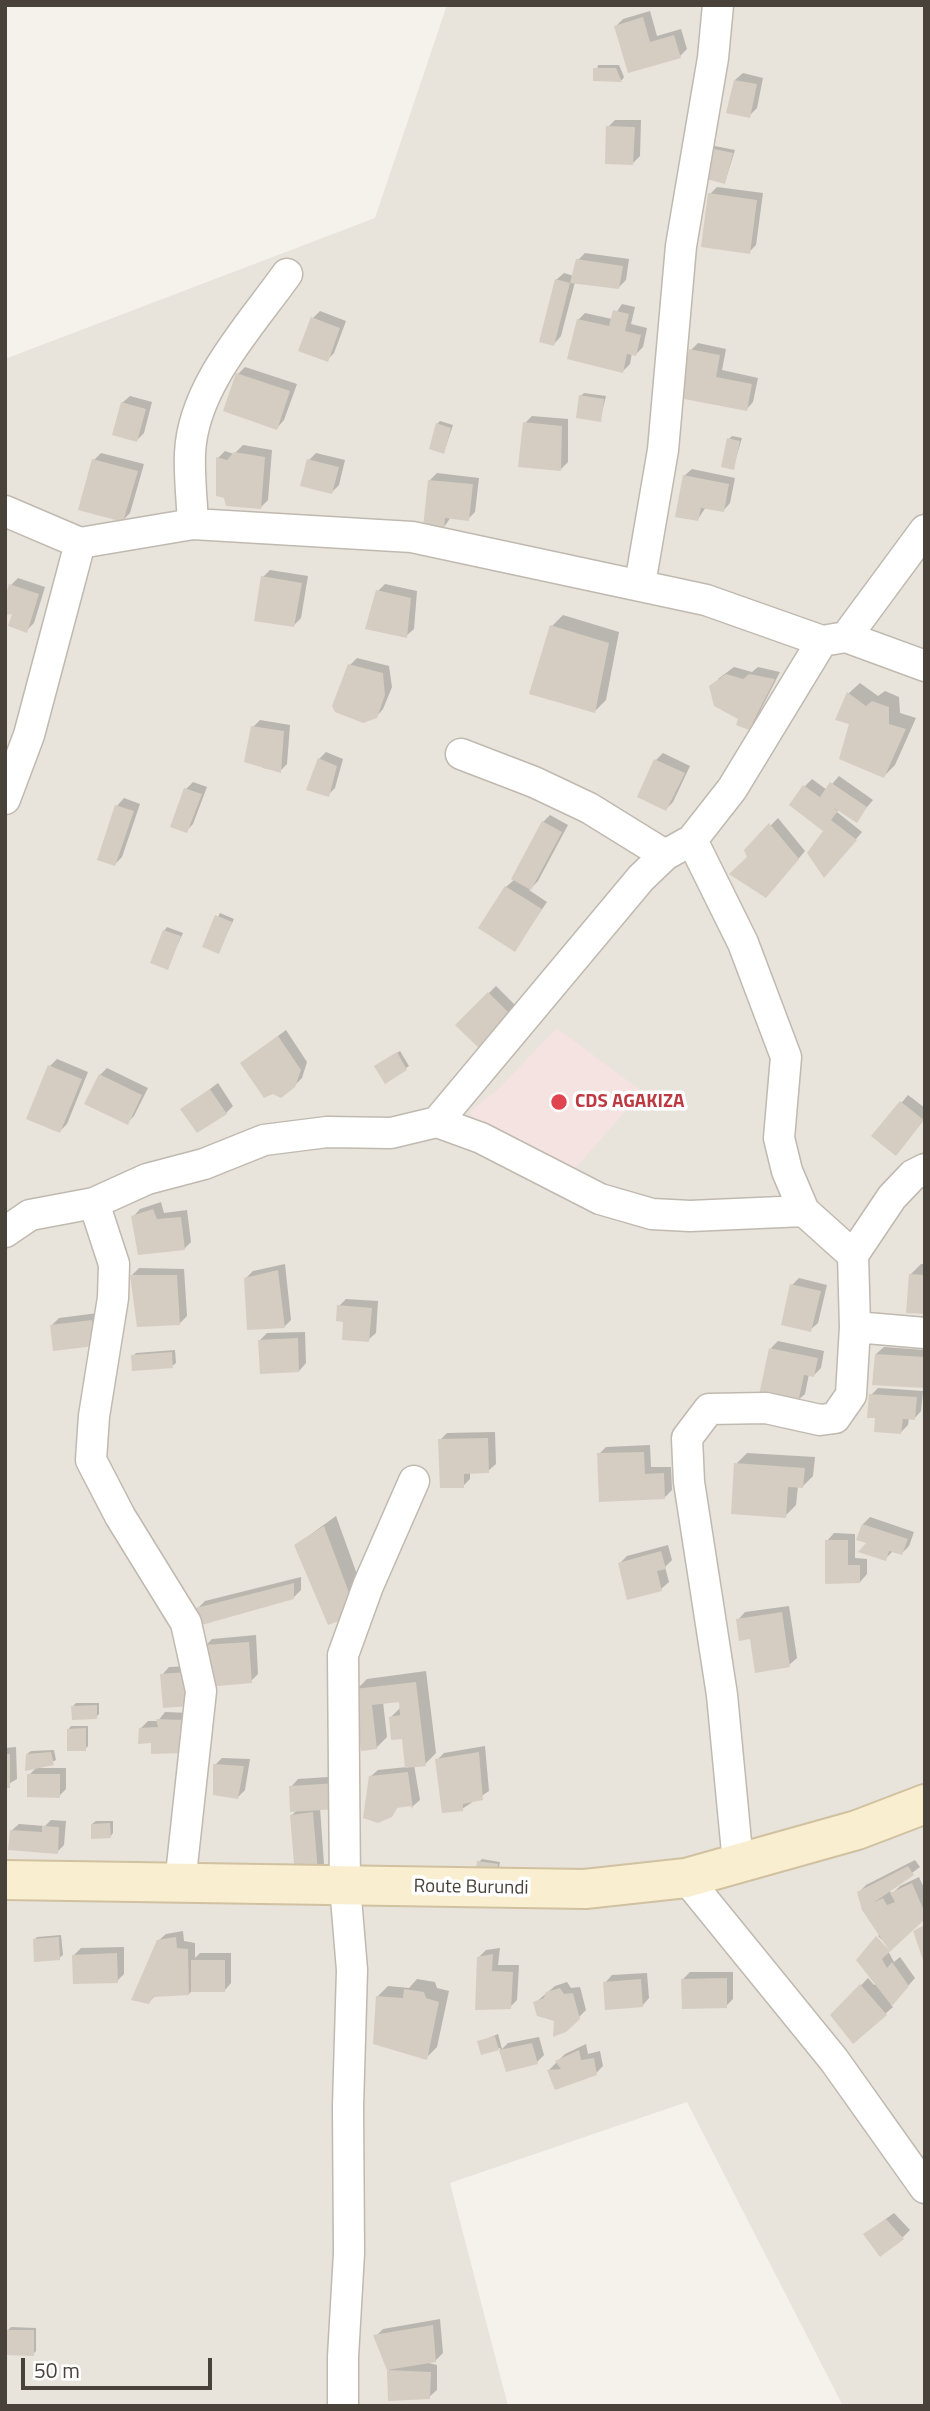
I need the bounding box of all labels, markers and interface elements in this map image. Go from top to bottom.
place label: CDS AGAKIZA [575,1091,684,1113]
marker: CDS AGAKIZA [549,1092,569,1112]
street label: Route Burundi [413,1876,529,1900]
scale bar [24,2344,215,2388]
text: 50 m [34,2354,80,2386]

